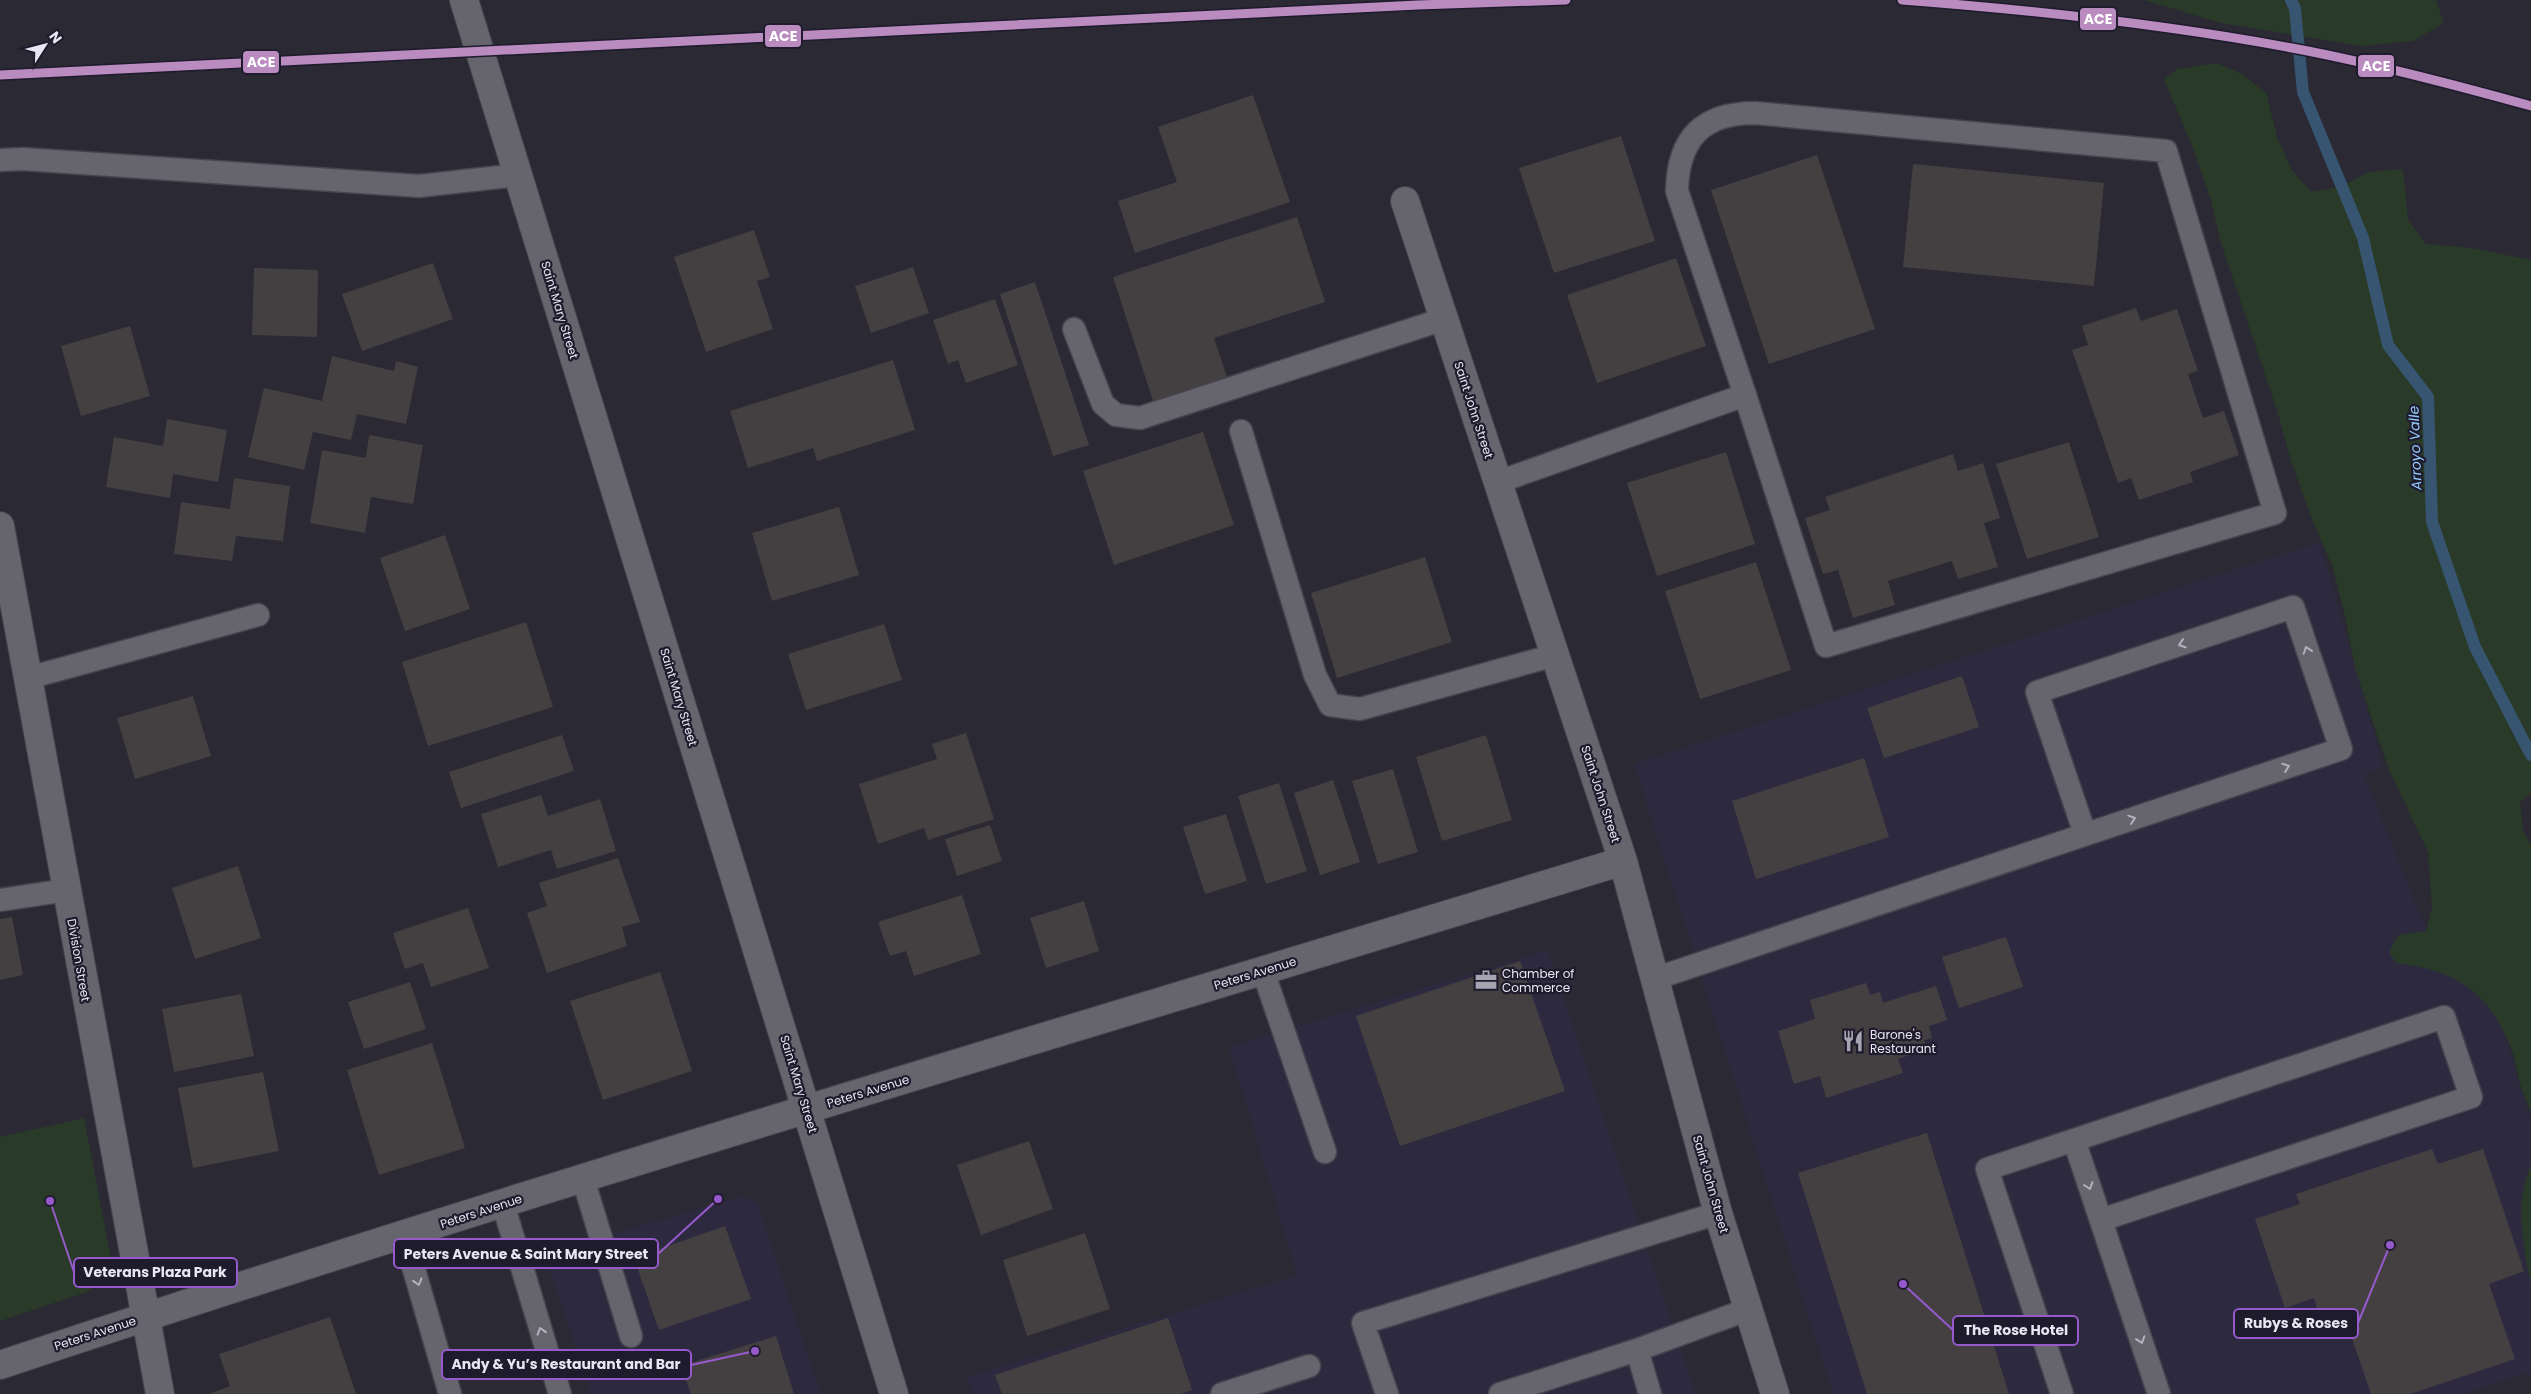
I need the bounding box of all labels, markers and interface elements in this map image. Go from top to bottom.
line badge: ACE [2079,7,2117,31]
text: ACE [2084,9,2112,29]
north arrow [20,20,70,70]
line badge: ACE [764,24,802,48]
text: ACE [769,26,797,46]
text: N [44,27,67,47]
line badge: ACE [242,50,280,74]
text: ACE [247,52,275,72]
line badge: ACE [2357,54,2395,78]
text: ACE [2362,56,2390,76]
street label: Saint Mary Street [537,259,583,361]
street label: Saint John Street [1450,359,1498,461]
water label: Arroyo Valle [2404,405,2427,492]
one-way arrow [2178,638,2186,648]
street label: Saint Mary Street [656,646,702,748]
one-way arrow [2303,646,2313,655]
street label: Saint John Street [1577,743,1625,845]
one-way arrow [2281,763,2289,773]
one-way arrow [2127,815,2135,825]
street label: Division Street [63,917,95,1003]
street label: Peters Avenue [1212,952,1298,994]
place label: Chamber of Commerce [1502,965,1574,996]
office icon: Chamber of Commerce [1473,967,1499,993]
place label: Barone's Restaurant [1870,1026,1936,1057]
restaurant icon: Barone's Restaurant [1840,1028,1866,1054]
street label: Saint Mary Street [776,1033,822,1135]
street label: Peters Avenue [825,1070,911,1112]
street label: Saint John Street [1689,1133,1733,1235]
one-way arrow [2084,1181,2094,1190]
street label: Peters Avenue [438,1190,524,1232]
callout: Peters Avenue & Saint Mary Street [394,1239,658,1268]
text: Peters Avenue & Saint Mary Street [404,1244,649,1264]
callout: Veterans Plaza Park [74,1258,237,1287]
text: Veterans Plaza Park [83,1262,227,1282]
one-way arrow [412,1277,422,1286]
callout: Rubys & Roses [2234,1309,2358,1338]
street label: Peters Avenue [52,1312,138,1354]
text: Rubys & Roses [2244,1313,2348,1333]
callout: The Rose Hotel [1953,1316,2078,1345]
text: The Rose Hotel [1964,1320,2068,1340]
one-way arrow [537,1327,547,1335]
one-way arrow [2135,1335,2145,1344]
callout: Andy & Yu’s Restaurant and Bar [442,1350,691,1379]
text: Andy & Yu’s Restaurant and Bar [451,1354,681,1374]

